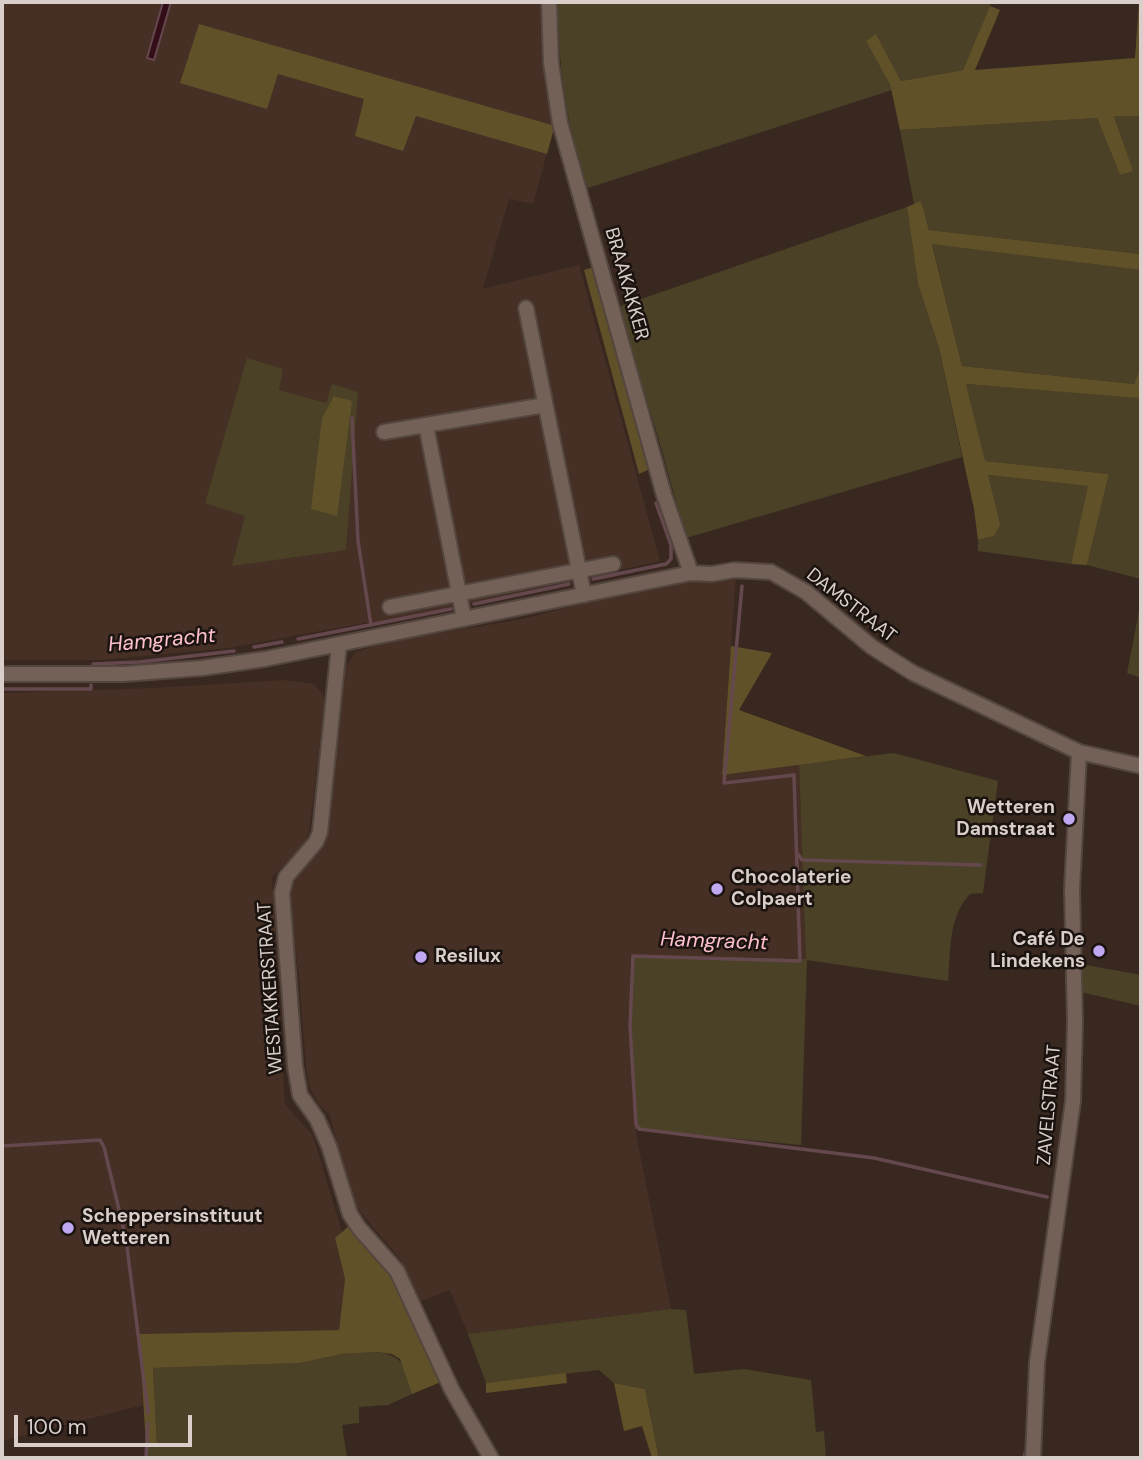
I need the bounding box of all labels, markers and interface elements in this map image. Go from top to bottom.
street label: BRAAKAKKER [599,225,653,343]
street label: DAMSTRAAT [802,564,900,648]
water label: Hamgracht [107,624,217,658]
place label: Wetteren Damstraat [956,797,1055,841]
marker: Wetteren Damstraat [1061,811,1077,827]
place label: Chocolaterie Colpaert [731,867,851,911]
marker: Chocolaterie Colpaert [709,881,725,897]
street label: WESTAKKERSTRAAT [254,901,288,1075]
water label: Hamgracht [660,928,768,956]
place label: Café De Lindekens [990,929,1085,973]
marker: Café De Lindekens [1091,943,1107,959]
place label: Resilux [435,946,501,968]
marker: Resilux [413,949,429,965]
street label: ZAVELSTRAAT [1033,1044,1067,1166]
place label: Scheppersinstituut Wetteren [82,1206,262,1250]
marker: Scheppersinstituut Wetteren [60,1220,76,1236]
scale bar [18,1400,196,1444]
text: 100 m [27,1413,87,1441]

